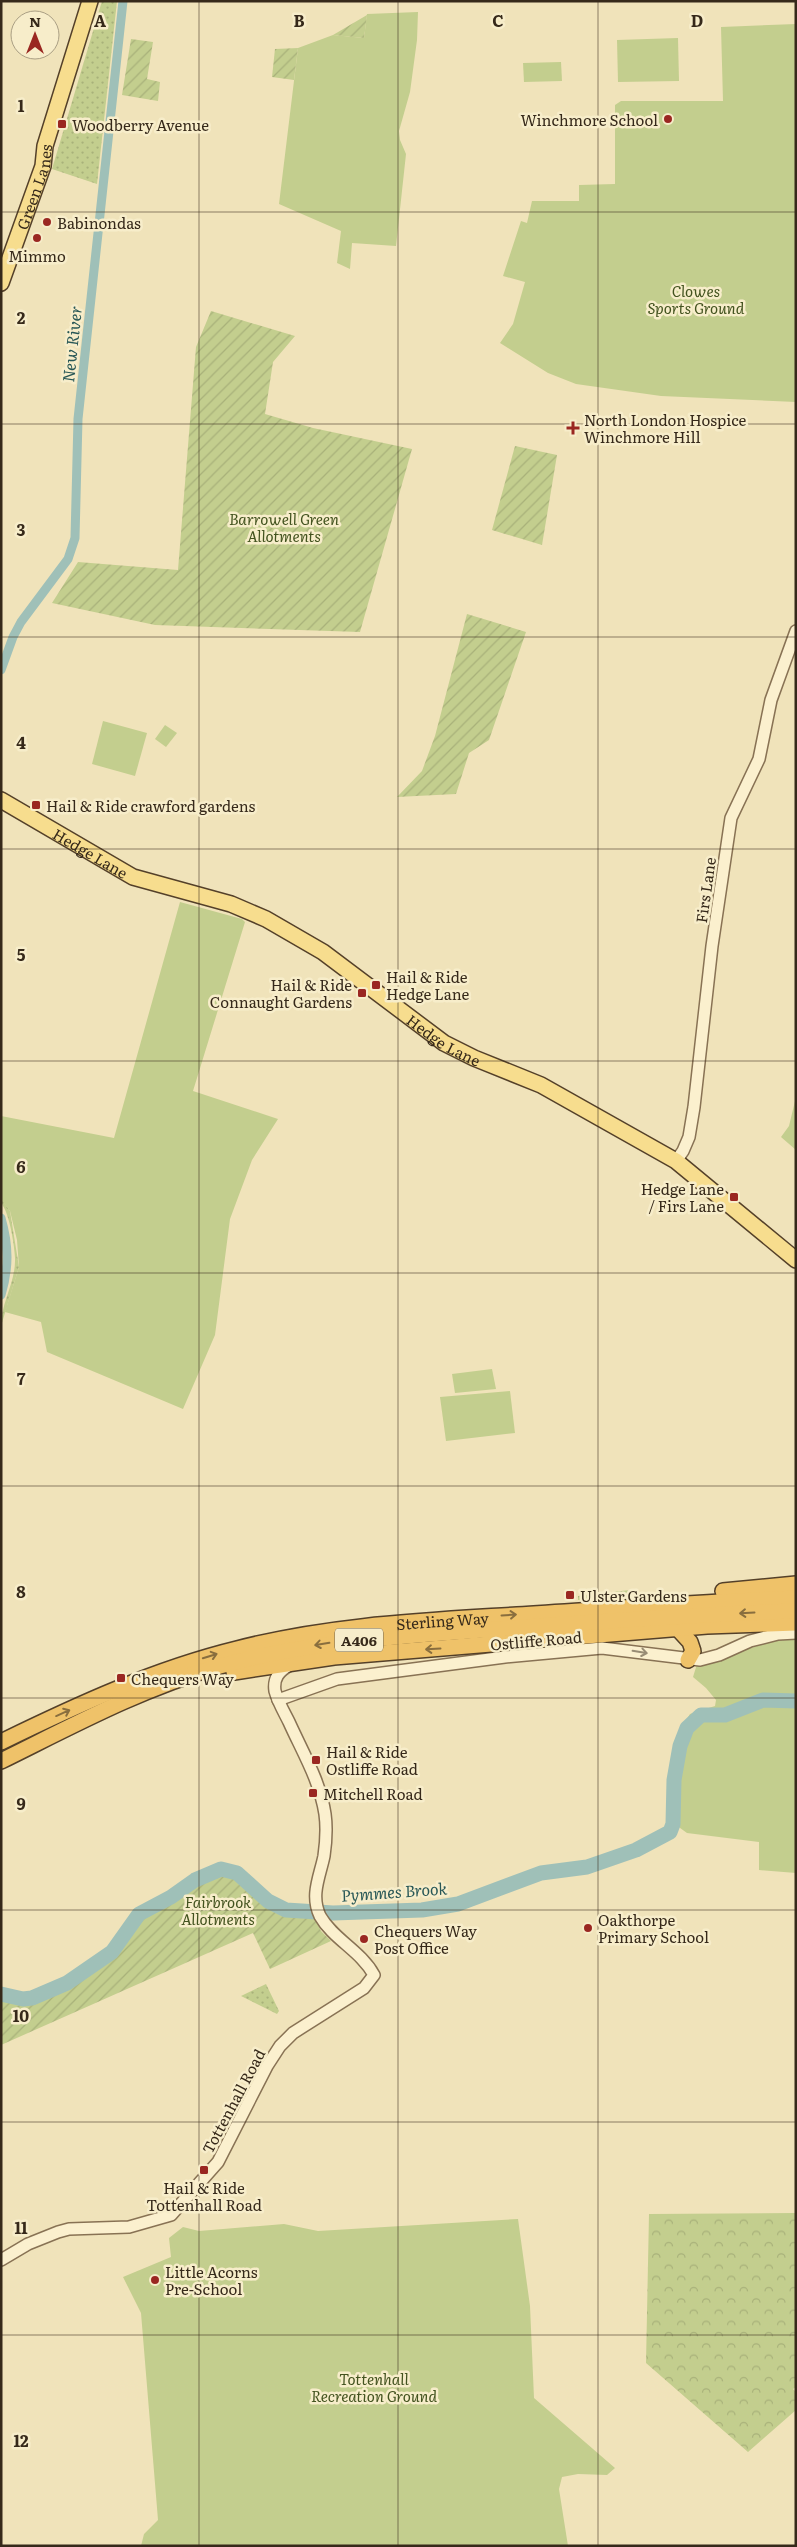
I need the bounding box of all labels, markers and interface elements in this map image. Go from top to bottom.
text: A [94,8,106,32]
text: B [293,8,305,32]
text: C [492,8,504,32]
text: D [691,8,703,32]
north arrow [10,10,60,60]
text: N [29,11,41,31]
text: 1 [18,93,25,117]
place label: Winchmore School [521,108,658,131]
place label: Woodberry Avenue [72,113,209,136]
marker: Winchmore School [662,113,674,125]
marker: Woodberry Avenue [56,118,68,130]
street label: Green Lanes [10,143,57,232]
place label: Babinondas [57,211,141,234]
marker: Babinondas [41,216,53,228]
marker: Mimmo [31,232,43,244]
place label: Mimmo [8,244,66,267]
park label: Clowes Sports Ground [648,279,745,319]
text: 2 [17,305,26,329]
water label: New River [55,305,87,383]
place label: North London Hospice Winchmore Hill [584,408,747,448]
marker: North London Hospice Winchmore Hill [566,421,580,435]
park label: Barrowell Green Allotments [229,507,339,547]
text: 3 [17,517,26,541]
text: 4 [16,730,26,754]
place label: Hail & Ride crawford gardens [46,794,256,817]
marker: Hail & Ride crawford gardens [30,799,42,811]
street label: Hedge Lane [49,821,133,883]
street label: Firs Lane [689,855,721,924]
text: 5 [17,942,26,966]
place label: Hail & Ride Hedge Lane [386,965,470,1005]
place label: Hail & Ride Connaught Gardens [210,973,352,1013]
marker: Hail & Ride Hedge Lane [370,979,382,991]
marker: Hail & Ride Connaught Gardens [356,987,368,999]
street label: Hedge Lane [402,1008,484,1071]
text: 6 [16,1154,26,1178]
place label: Hedge Lane / Firs Lane [641,1177,724,1217]
marker: Hedge Lane / Firs Lane [728,1191,740,1203]
text: 7 [17,1366,26,1390]
text: 8 [16,1579,26,1603]
place label: Ulster Gardens [580,1584,687,1607]
marker: Ulster Gardens [564,1589,576,1601]
street label: Sterling Way [395,1605,490,1635]
one-way arrow [739,1608,755,1617]
one-way arrow [500,1611,516,1620]
street label: Ostliffe Road [489,1625,583,1655]
road number: A406 [335,1628,383,1652]
one-way arrow [315,1640,331,1650]
one-way arrow [425,1645,441,1654]
one-way arrow [631,1648,647,1658]
one-way arrow [201,1651,217,1661]
place label: Chequers Way [131,1667,234,1690]
marker: Chequers Way [115,1672,127,1684]
one-way arrow [55,1707,70,1717]
place label: Hail & Ride Ostliffe Road [326,1740,418,1780]
marker: Hail & Ride Ostliffe Road [310,1754,322,1766]
place label: Mitchell Road [323,1782,423,1805]
marker: Mitchell Road [307,1787,319,1799]
text: 9 [16,1791,26,1815]
water label: Pymmes Brook [340,1875,448,1907]
park label: Fairbrook Allotments [181,1890,255,1930]
place label: Oakthorpe Primary School [598,1908,709,1948]
place label: Chequers Way Post Office [374,1919,477,1959]
marker: Oakthorpe Primary School [582,1922,594,1934]
marker: Chequers Way Post Office [358,1933,370,1945]
text: 10 [13,2003,29,2027]
street label: Tottenhall Road [196,2045,270,2157]
marker: Hail & Ride Tottenhall Road [198,2164,210,2176]
place label: Hail & Ride Tottenhall Road [146,2176,262,2216]
text: 11 [14,2215,28,2239]
place label: Little Acorns Pre-School [165,2260,258,2300]
marker: Little Acorns Pre-School [149,2274,161,2286]
park label: Tottenhall Recreation Ground [311,2367,437,2407]
text: 12 [13,2428,29,2452]

